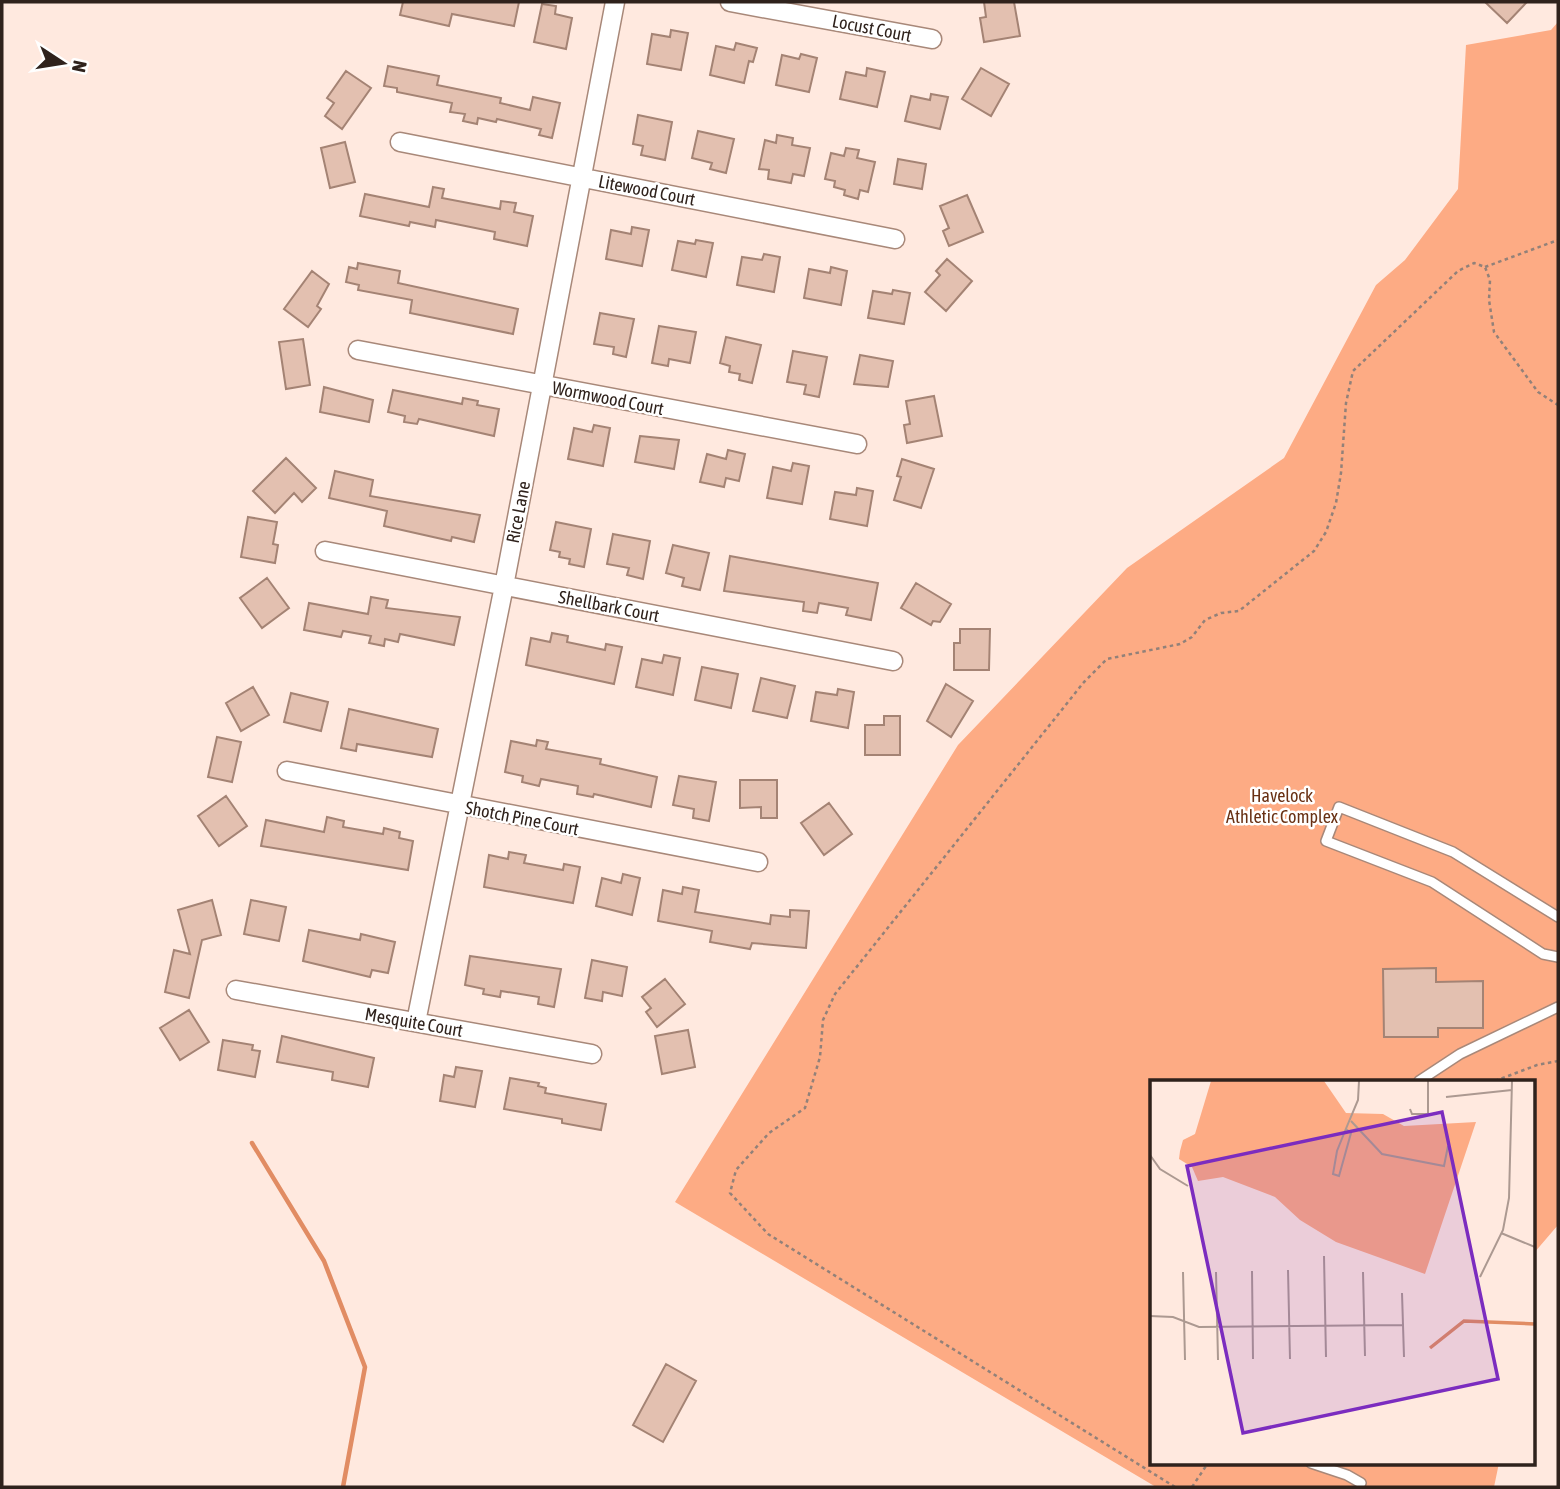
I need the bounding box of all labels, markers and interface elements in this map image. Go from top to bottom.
street label: Locust Court [831,10,913,46]
north arrow [28,28,98,98]
text: N [68,59,92,74]
street label: Litewood Court [597,170,697,210]
street label: Wormwood Court [550,377,666,419]
street label: Rice Lane [502,479,534,545]
street label: Shellbark Court [557,586,661,626]
park label: Havelock Athletic Complex [1226,785,1338,827]
street label: Shotch Pine Court [463,797,581,839]
street label: Mesquite Court [363,1003,465,1041]
inset map [1150,1080,1536,1464]

